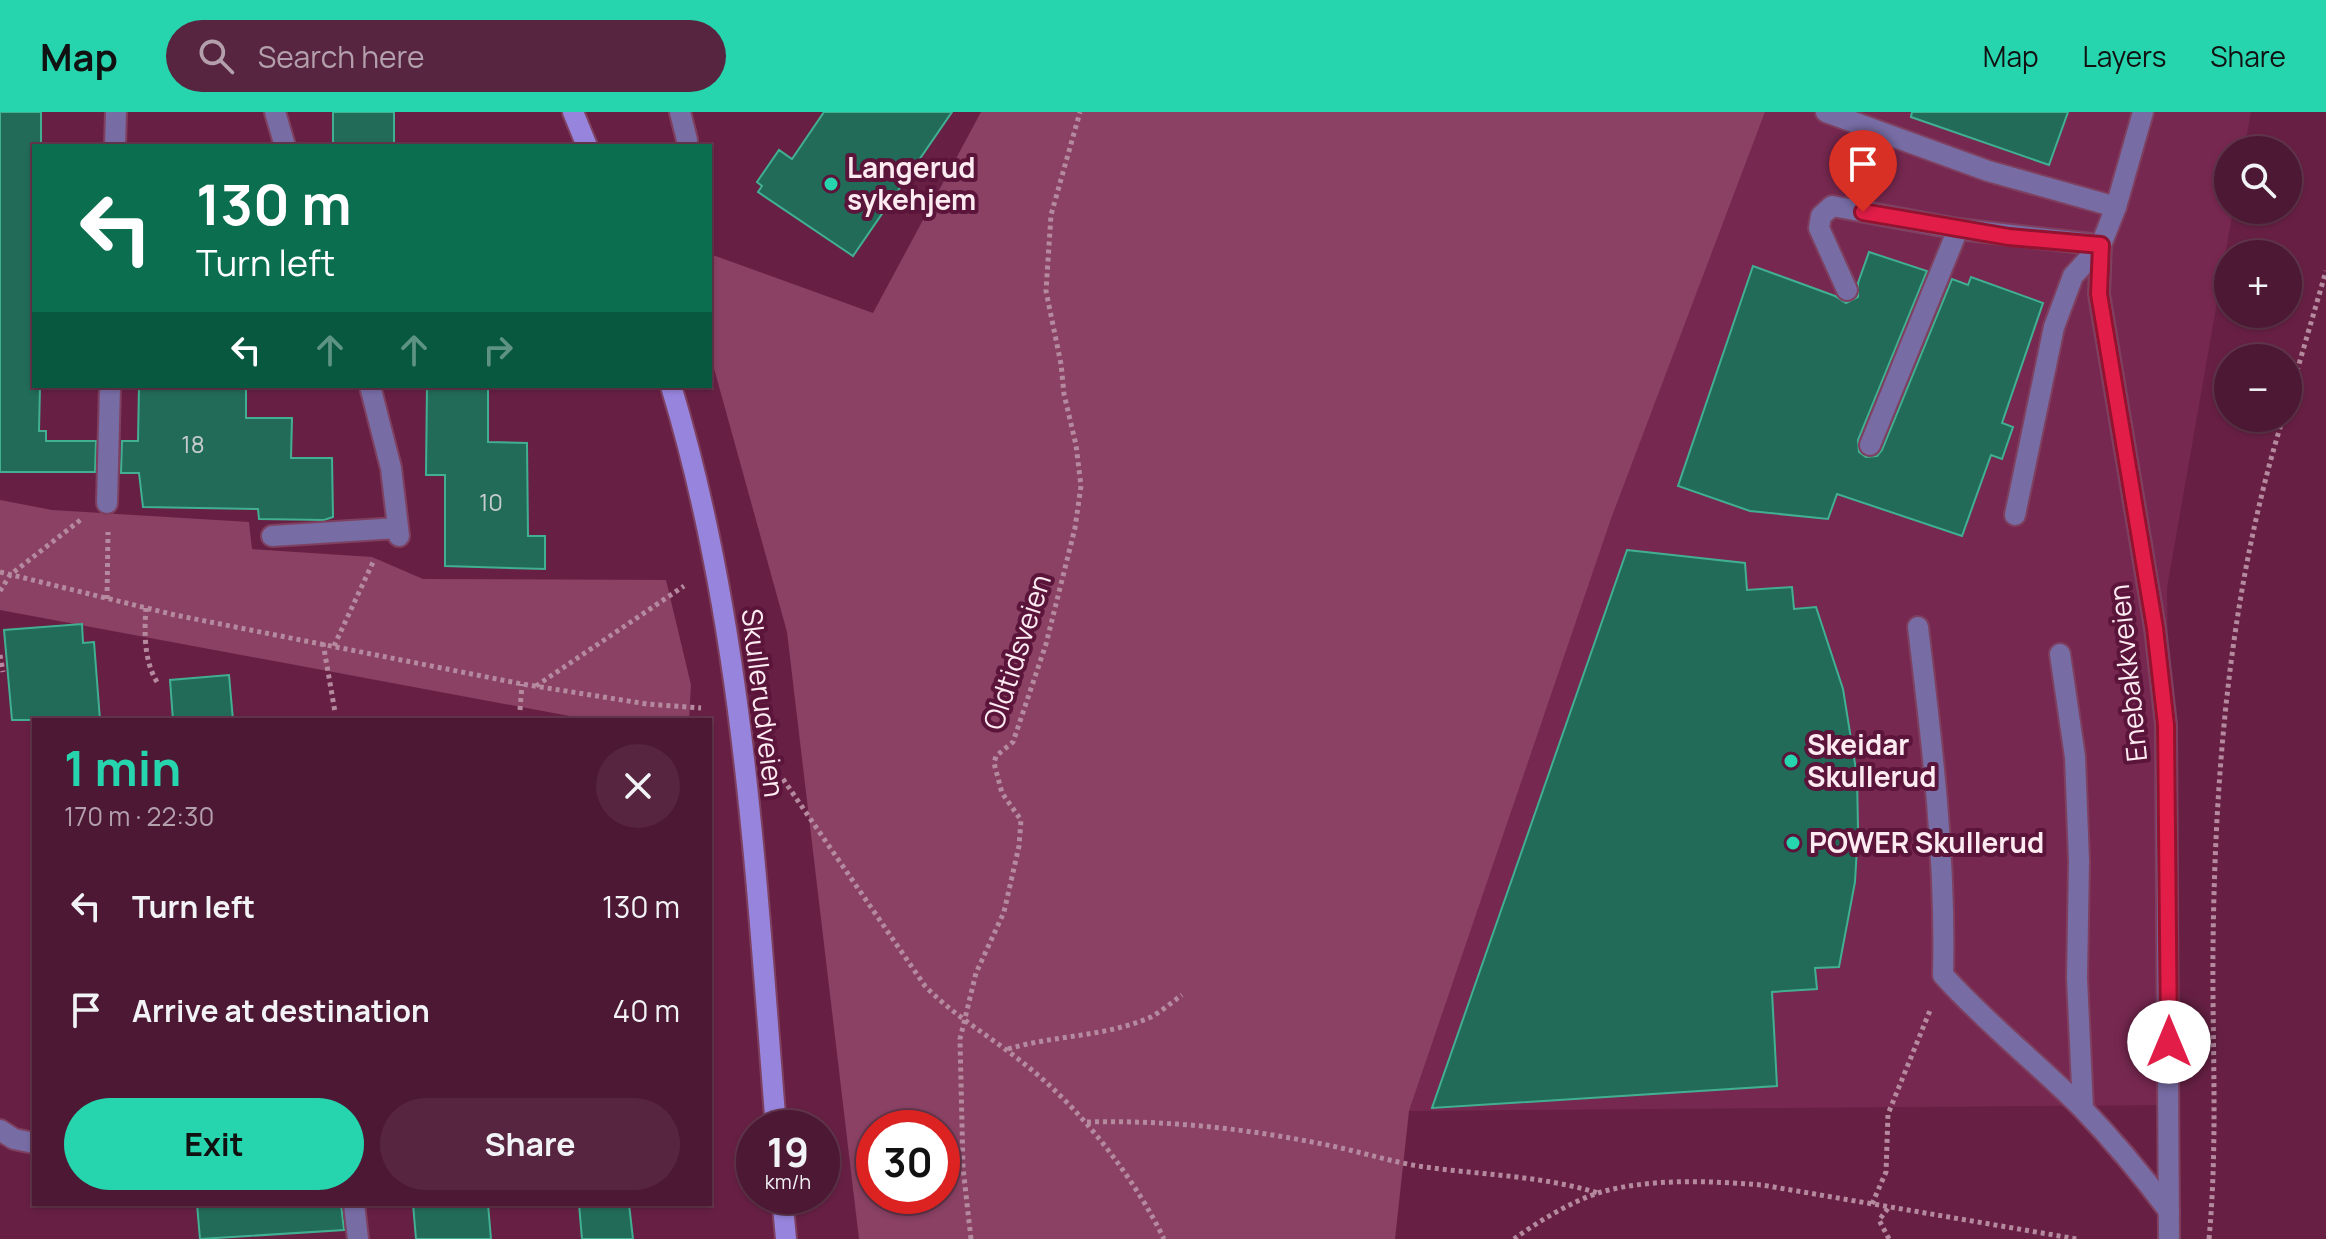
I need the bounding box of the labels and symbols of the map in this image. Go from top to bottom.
pin [1829,130,1897,212]
place label: Langerud sykehjem [847,148,976,218]
marker: Langerud sykehjem [822,175,840,193]
house number: 18 [181,427,205,460]
house number: 10 [479,485,503,518]
street label: Oldtidsveien [973,569,1059,734]
street label: Enebakkveien [2099,583,2155,764]
street label: Skullerudveien [734,606,794,799]
place label: Skeidar Skullerud [1807,725,1937,795]
marker: Skeidar Skullerud [1782,752,1800,770]
place label: POWER Skullerud [1809,823,2044,861]
marker: POWER Skullerud [1784,834,1802,852]
position arrow [2127,1000,2211,1084]
speed limit sign: 30 [856,1110,960,1214]

